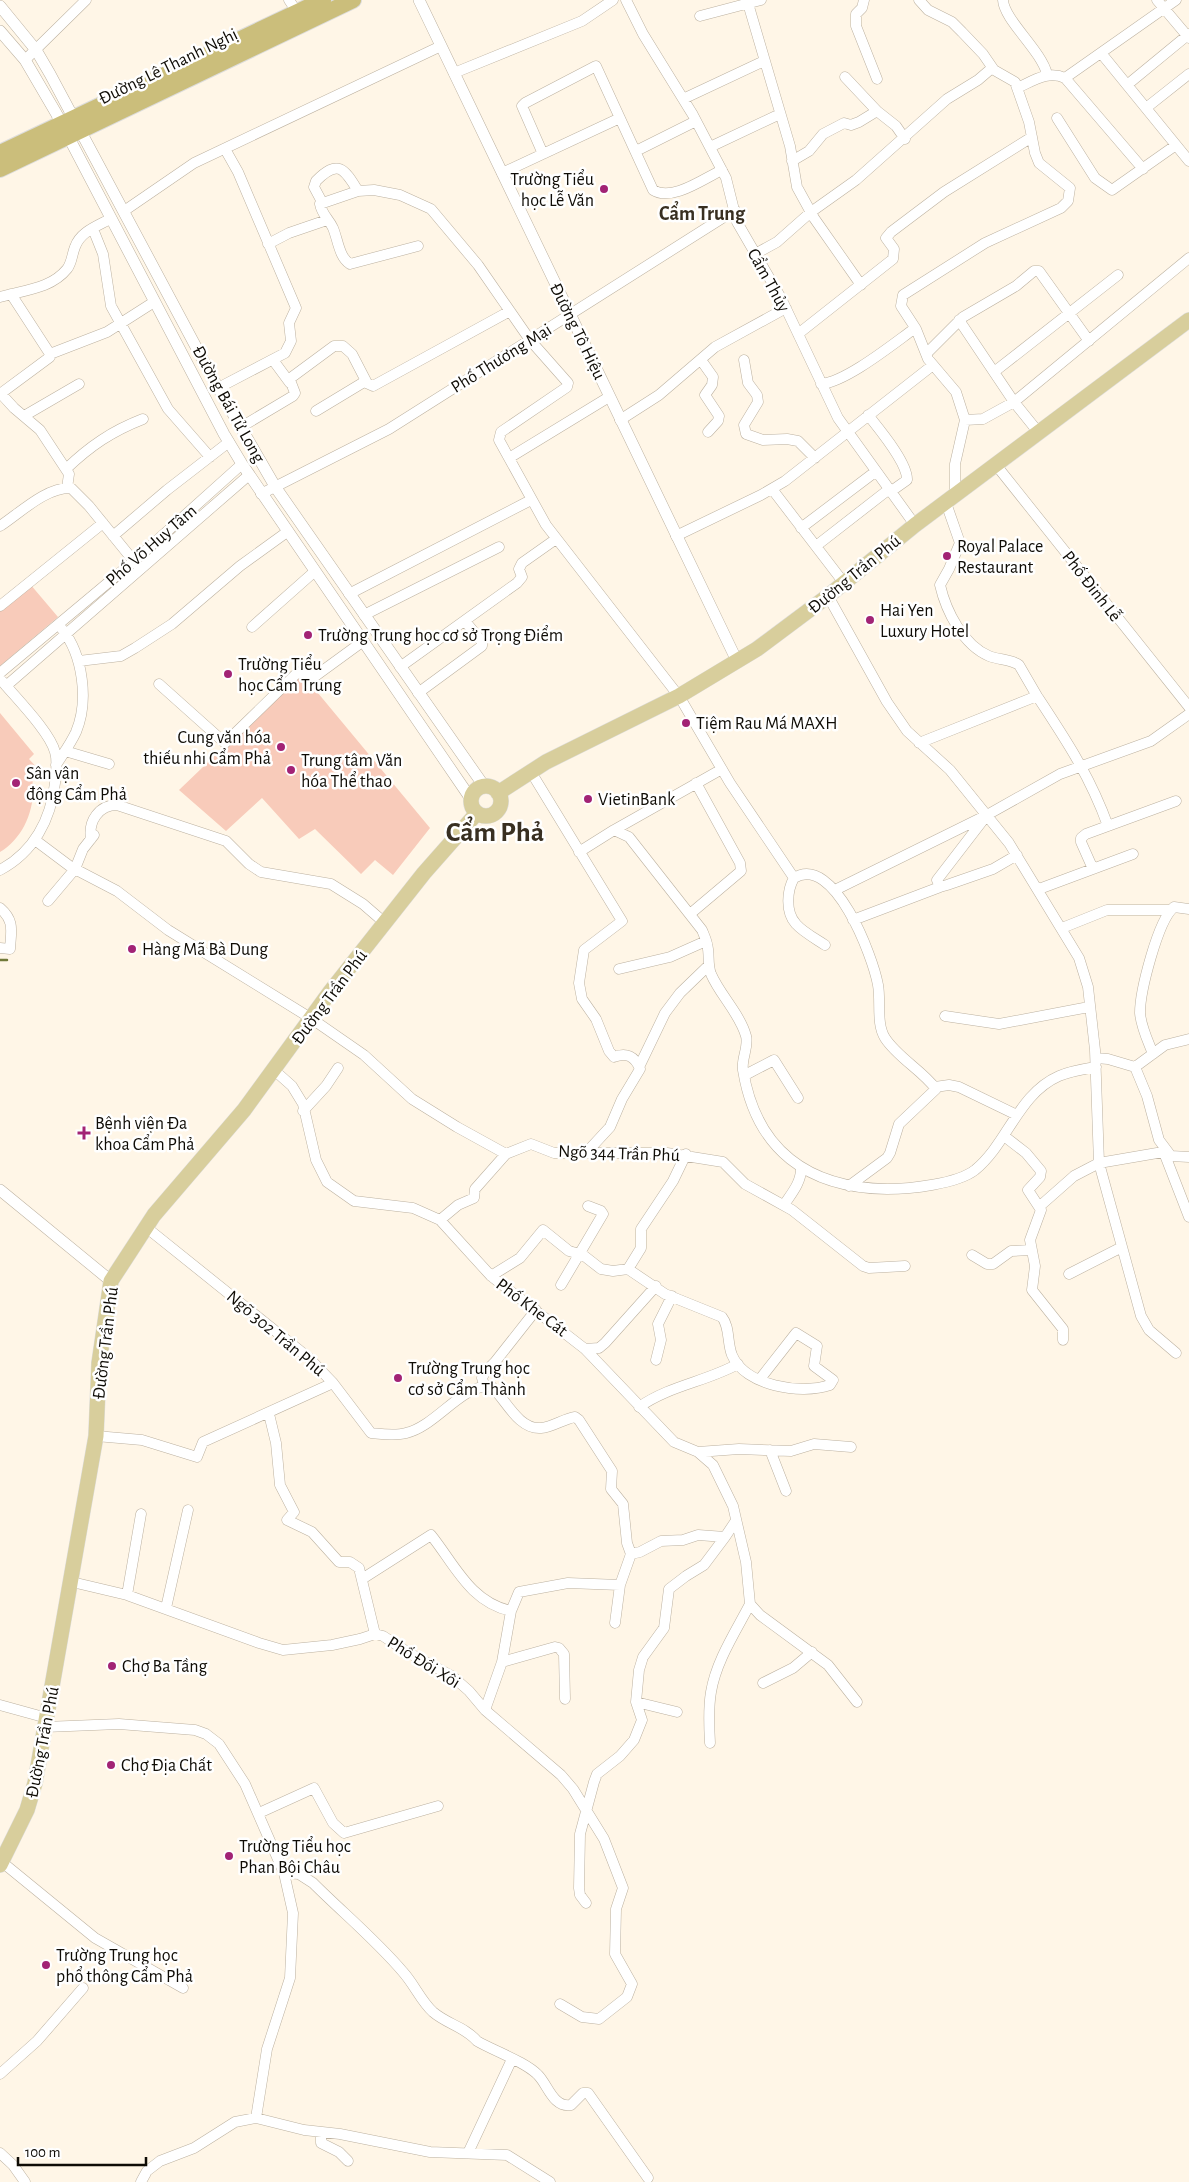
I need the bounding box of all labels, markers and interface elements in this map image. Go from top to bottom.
street label: Đường Lê Thanh Nghị [96,25,241,108]
place label: Trường Tiểu học Lễ Văn [510,169,594,210]
marker: Trường Tiểu học Lễ Văn [598,183,610,195]
district label: Cẩm Trung [659,200,746,224]
street label: Cẩm Thủy [743,245,795,316]
street label: Đường Tô Hiệu [546,280,608,383]
street label: Phố Thương Mại [447,320,555,397]
street label: Đường Bái Tử Long [189,343,268,466]
street label: Phố Võ Huy Tâm [102,501,200,590]
street label: Đường Trần Phú [804,531,904,617]
place label: Royal Palace Restaurant [957,538,1043,577]
street label: Phố Đinh Lễ [1058,547,1126,625]
marker: Royal Palace Restaurant [941,550,953,562]
place label: Hai Yen Luxury Hotel [880,602,969,641]
marker: Hai Yen Luxury Hotel [864,614,876,626]
place label: Trường Trung học cơ sở Trọng Điểm [318,625,563,645]
marker: Trường Trung học cơ sở Trọng Điểm [302,629,314,641]
place label: Trường Tiểu học Cẩm Trung [238,654,342,695]
marker: Trường Tiểu học Cẩm Trung [222,668,234,680]
place label: Tiệm Rau Má MAXH [696,715,838,733]
marker: Tiệm Rau Má MAXH [680,717,692,729]
place label: Cung văn hóa thiếu nhi Cẩm Phả [143,729,271,768]
marker: Cung văn hóa thiếu nhi Cẩm Phả [275,741,287,753]
place label: Trung tâm Văn hóa Thể thao [301,752,402,791]
marker: Trung tâm Văn hóa Thể thao [285,764,297,776]
place label: Sân vận động Cẩm Phả [26,765,127,804]
marker: Sân vận động Cẩm Phả [10,777,22,789]
place label: VietinBank [598,791,676,809]
marker: VietinBank [582,793,594,805]
district label: Cẩm Phả [446,816,544,847]
place label: Hàng Mã Bà Dung [142,941,268,959]
marker: Hàng Mã Bà Dung [126,943,138,955]
street label: Đường Trần Phú [288,946,371,1048]
place label: Bệnh viện Đa khoa Cẩm Phả [95,1115,195,1154]
marker: Bệnh viện Đa khoa Cẩm Phả [77,1126,91,1140]
street label: Ngõ 344 Trần Phú [558,1142,680,1165]
street label: Phố Khe Cát [492,1274,571,1341]
street label: Đường Trần Phú [89,1286,122,1400]
street label: Ngõ 302 Trần Phú [223,1287,329,1380]
place label: Trường Trung học cơ sở Cẩm Thành [408,1360,530,1399]
marker: Trường Trung học cơ sở Cẩm Thành [392,1372,404,1384]
street label: Phố Đồi Xôi [384,1633,464,1692]
place label: Chợ Ba Tầng [122,1657,208,1676]
marker: Chợ Ba Tầng [106,1660,118,1672]
street label: Đường Trần Phú [22,1685,63,1799]
place label: Chợ Địa Chất [121,1756,212,1775]
marker: Chợ Địa Chất [105,1759,117,1771]
place label: Trường Tiểu học Phan Bội Châu [239,1836,351,1877]
marker: Trường Tiểu học Phan Bội Châu [223,1850,235,1862]
place label: Trường Trung học phổ thông Cẩm Phả [56,1947,193,1986]
marker: Trường Trung học phổ thông Cẩm Phả [40,1959,52,1971]
scale bar [18,2134,145,2166]
text: 100 m [25,2145,60,2160]

